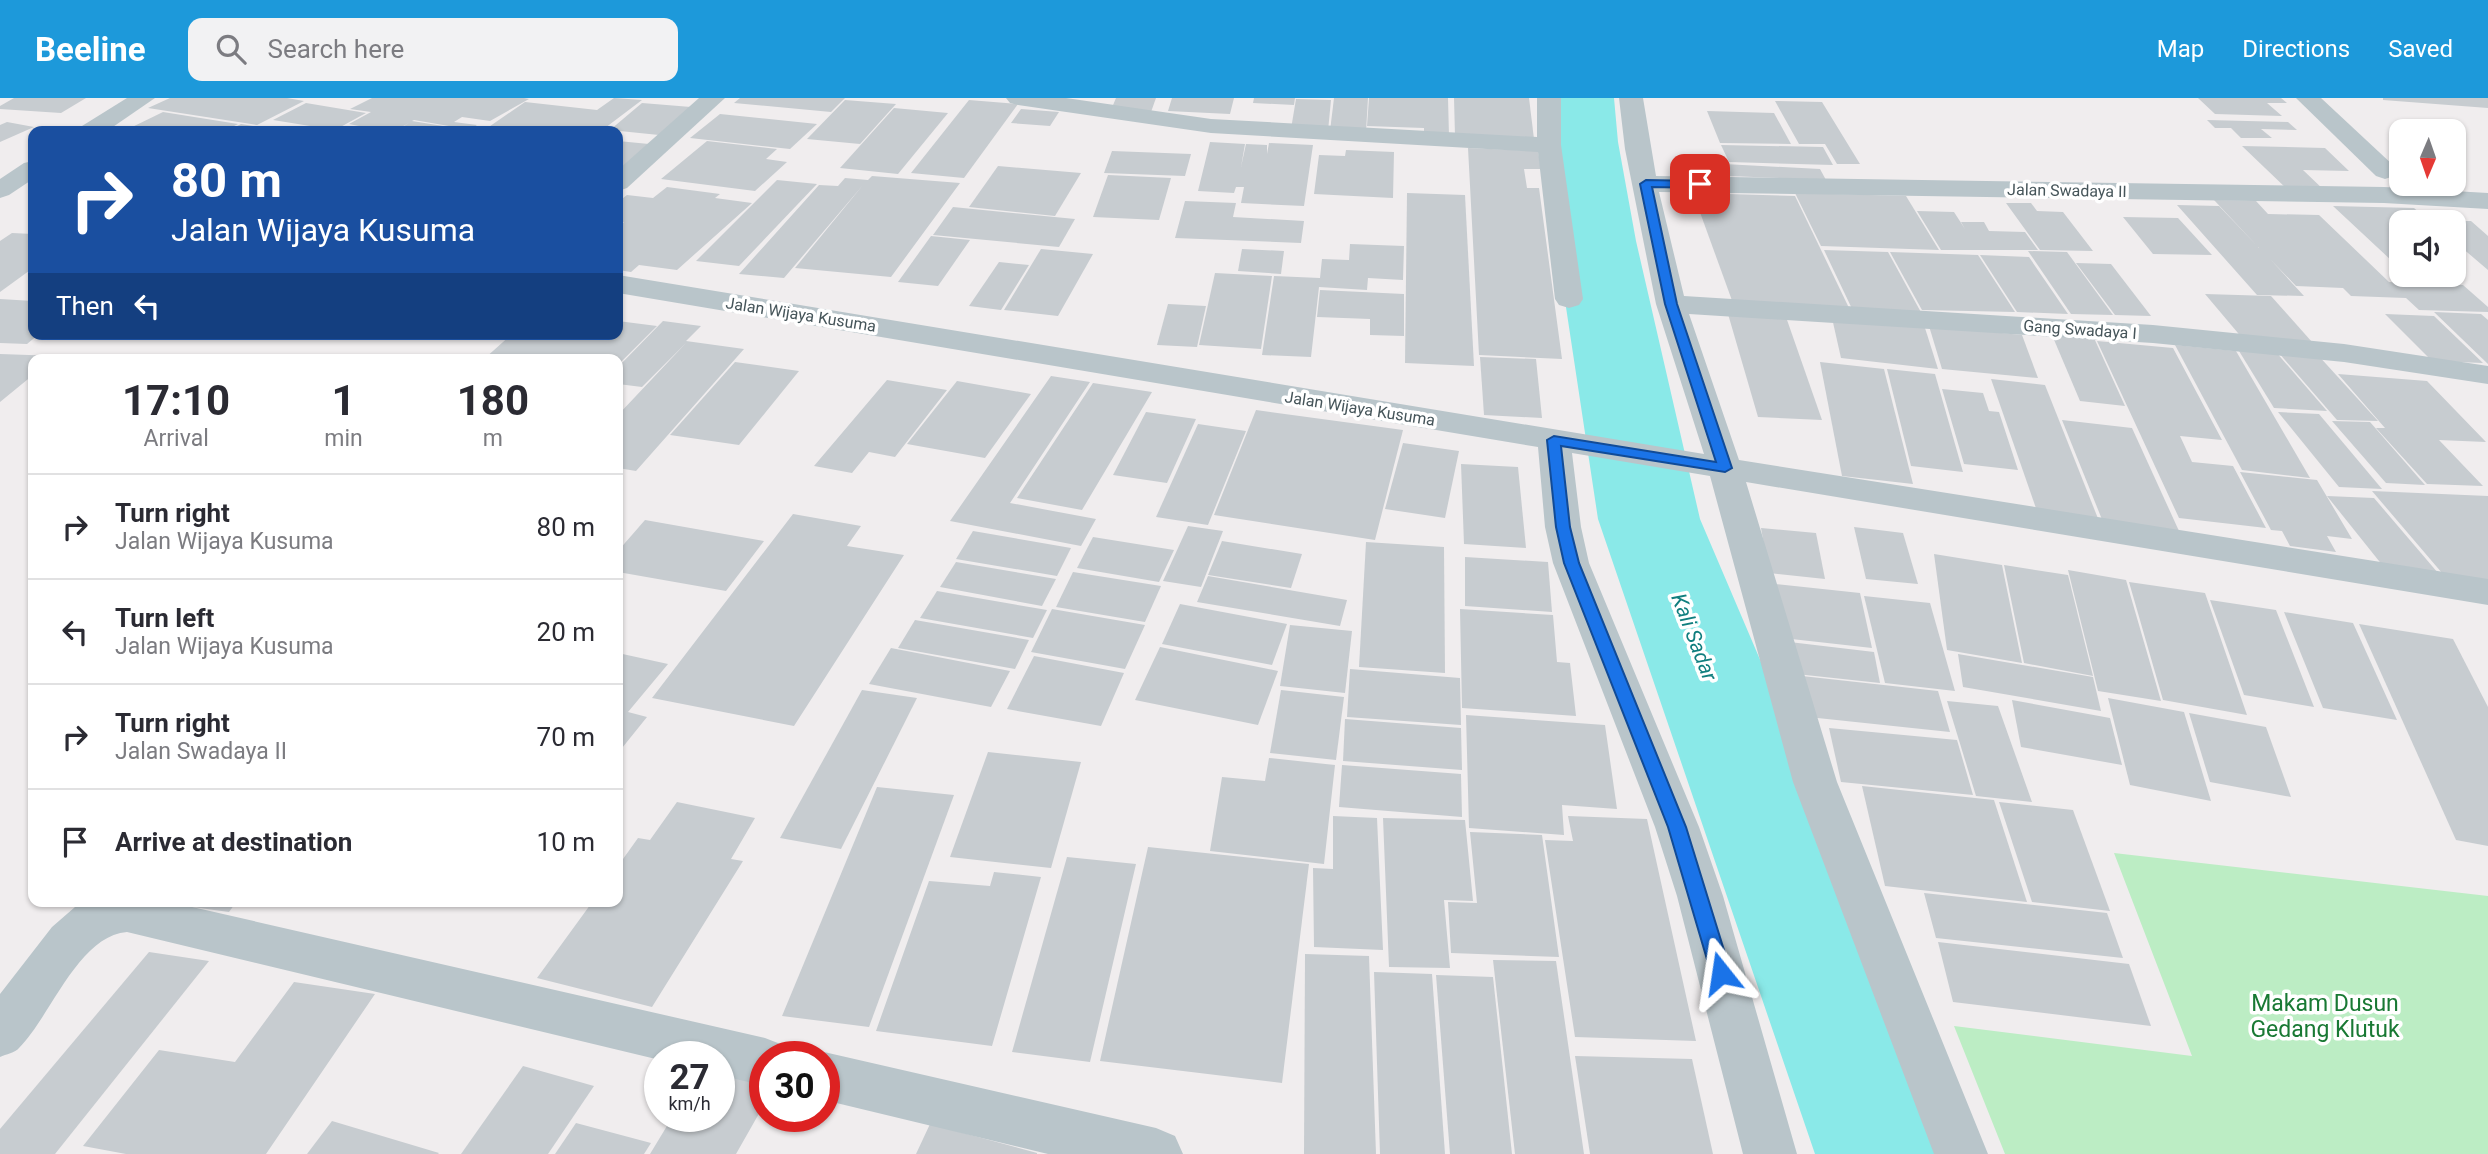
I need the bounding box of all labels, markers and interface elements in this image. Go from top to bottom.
search box [188,18,678,81]
text: Beeline [35,30,146,69]
icon: search [212,30,250,68]
text: Search here [268,34,404,64]
text: Map [2157,35,2204,63]
text: Directions [2242,35,2350,63]
text: Saved [2388,35,2453,63]
north arrow [2389,119,2466,196]
map controls [2389,119,2466,287]
text: 80 m [171,152,282,209]
icon: right [56,154,147,245]
pin [1670,154,1730,214]
icon: arrive [1681,165,1719,203]
street label: Jalan Swadaya II [2007,180,2127,201]
button: sound [2389,210,2466,287]
text: Jalan Wijaya Kusuma [171,211,475,249]
icon: left [128,287,166,325]
text: Then [56,291,114,321]
street label: Jalan Wijaya Kusuma [724,293,877,336]
street label: Gang Swadaya I [2023,316,2137,343]
text: 17:10 [122,376,230,425]
text: 1 [331,376,356,425]
text: 180 [457,376,529,425]
street label: Jalan Wijaya Kusuma [1283,387,1436,430]
text: Arrival [143,425,209,452]
text: min [324,425,363,452]
text: m [483,425,503,452]
text: Turn right [115,498,230,528]
icon: right [56,508,94,546]
text: 80 m [537,512,595,542]
text: Jalan Wijaya Kusuma [115,528,334,555]
water label: Kali Sadar [1666,590,1722,685]
text: Turn left [115,603,214,633]
icon: left [56,613,94,651]
text: 20 m [537,617,595,647]
text: Jalan Wijaya Kusuma [115,633,334,660]
text: Turn right [115,708,230,738]
icon: right [56,718,94,756]
text: 70 m [537,722,595,752]
text: Jalan Swadaya II [115,738,287,765]
icon: arrive [56,823,94,861]
text: Arrive at destination [115,827,352,857]
text: 10 m [537,827,595,857]
position arrow [1684,936,1758,1010]
park label: Makam Dusun Gedang Klutuk [2250,990,2400,1043]
speed limit sign: 30 [749,1041,840,1132]
text: 27 [669,1057,710,1098]
text: km/h [668,1093,711,1114]

